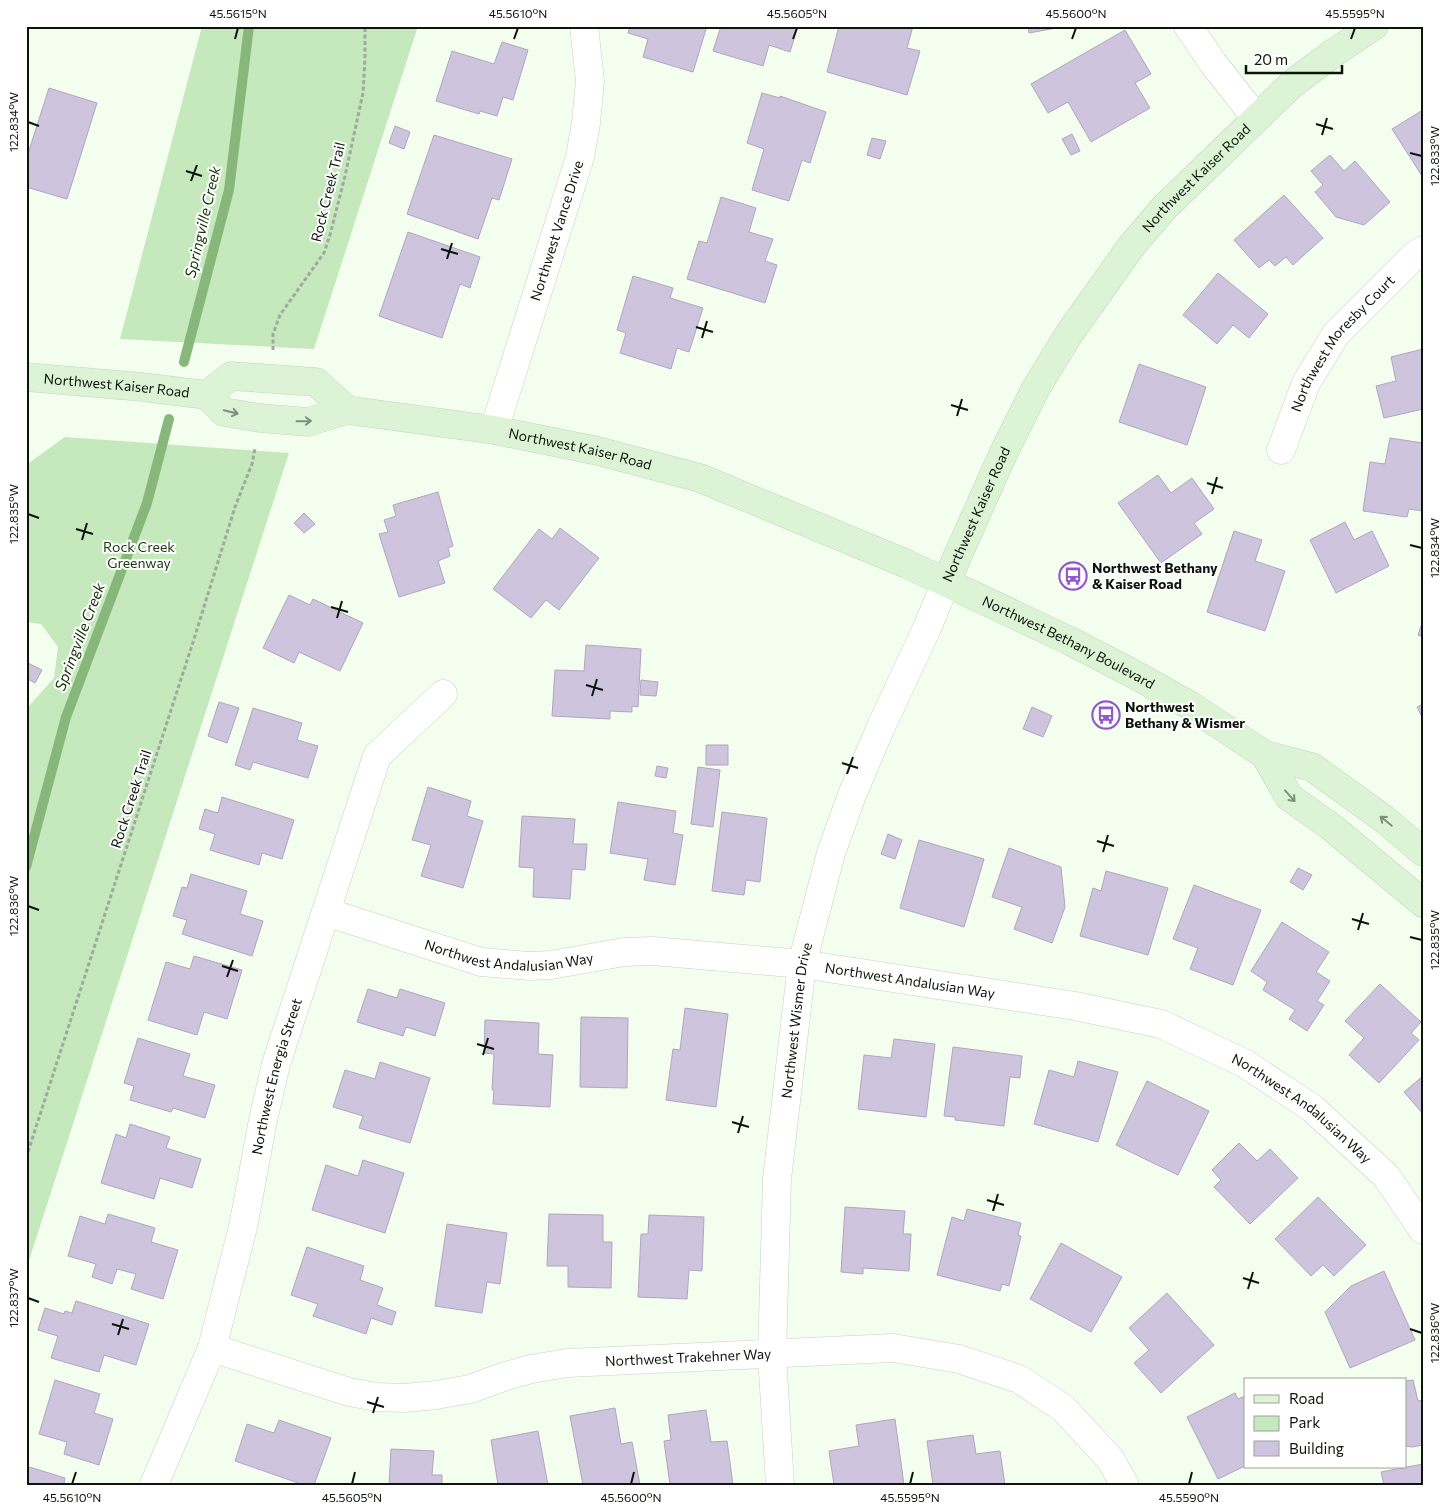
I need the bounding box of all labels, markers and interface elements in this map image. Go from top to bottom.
text: 45.5615°N [209,6,267,20]
text: 45.5610°N [489,6,547,20]
text: 45.5605°N [767,6,827,20]
text: 45.5600°N [1045,6,1107,20]
text: 45.5595°N [1325,6,1385,20]
scale bar [1246,42,1343,74]
text: 20 m [1254,50,1288,68]
text: 122.834°W [6,92,20,152]
street label: Northwest Kaiser Road [1138,120,1254,236]
text: 122.833°W [1427,126,1441,186]
street label: Rock Creek Trail [307,140,348,244]
street label: Northwest Vance Drive [526,158,586,303]
water label: Springville Creek [180,163,224,279]
street label: Northwest Moresby Court [1287,271,1398,414]
street label: Northwest Kaiser Road [43,370,191,401]
one-way arrow [222,408,238,417]
one-way arrow [296,416,312,426]
street label: Northwest Kaiser Road [507,424,654,473]
street label: Northwest Kaiser Road [938,444,1013,585]
text: 122.835°W [6,484,20,544]
text: 122.834°W [1427,518,1441,578]
park label: Rock Creek Greenway [103,538,175,571]
place label: Northwest Bethany & Kaiser Road [1092,559,1218,592]
bus stop icon: Northwest Bethany & Kaiser Road [1058,561,1088,591]
water label: Springville Creek [50,579,108,693]
street label: Northwest Bethany Boulevard [980,592,1158,692]
place label: Northwest Bethany & Wismer [1125,698,1245,731]
bus stop icon: Northwest Bethany & Wismer [1091,700,1121,730]
street label: Rock Creek Trail [107,748,154,850]
one-way arrow [1284,790,1296,802]
one-way arrow [1380,815,1393,826]
text: 122.836°W [6,876,20,936]
text: 122.835°W [1427,910,1441,970]
street label: Northwest Andalusian Way [423,935,595,974]
street label: Northwest Wismer Drive [777,941,815,1099]
street label: Northwest Andalusian Way [824,959,996,1002]
street label: Northwest Energia Street [248,996,305,1156]
street label: Northwest Andalusian Way [1229,1050,1375,1167]
text: 122.837°W [6,1268,20,1328]
text: 122.836°W [1427,1303,1441,1363]
street label: Northwest Trakehner Way [605,1345,772,1369]
legend [1244,1378,1406,1468]
text: Road [1289,1389,1324,1407]
text: Park [1289,1413,1320,1431]
text: Building [1289,1439,1344,1457]
text: 45.5610°N [43,1490,101,1504]
text: 45.5605°N [322,1490,382,1504]
text: 45.5600°N [600,1490,662,1504]
text: 45.5595°N [880,1490,940,1504]
text: 45.5590°N [1159,1490,1219,1504]

